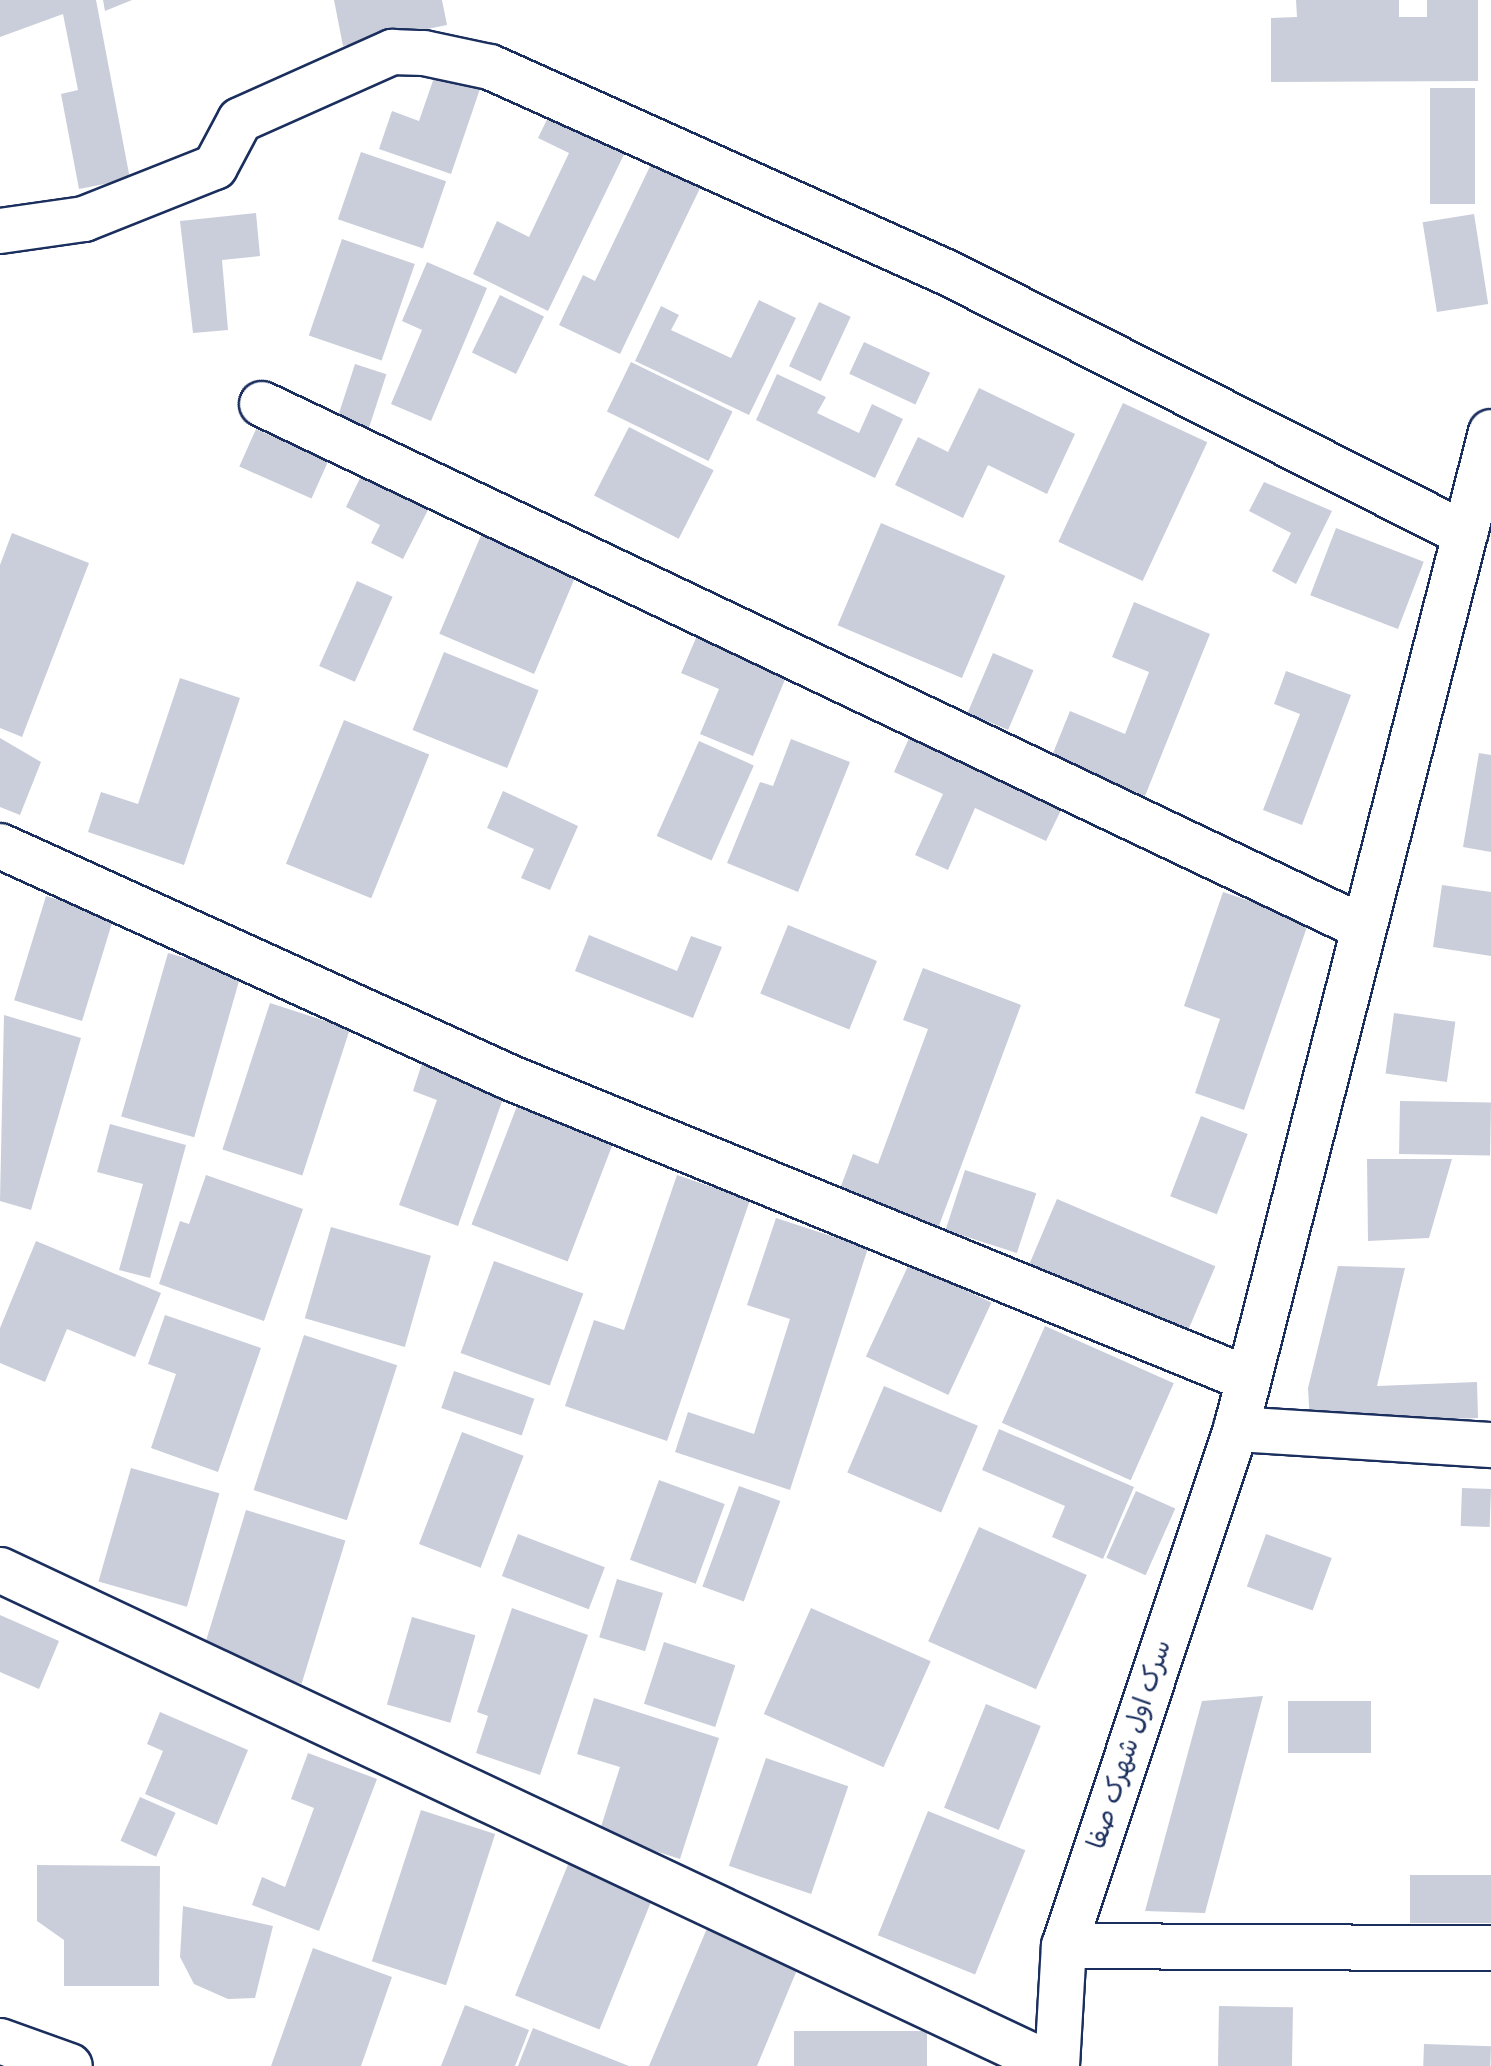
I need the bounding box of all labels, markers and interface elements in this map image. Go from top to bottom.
street label: سرک اول شهرک صفا [1082,1636,1180,1854]

